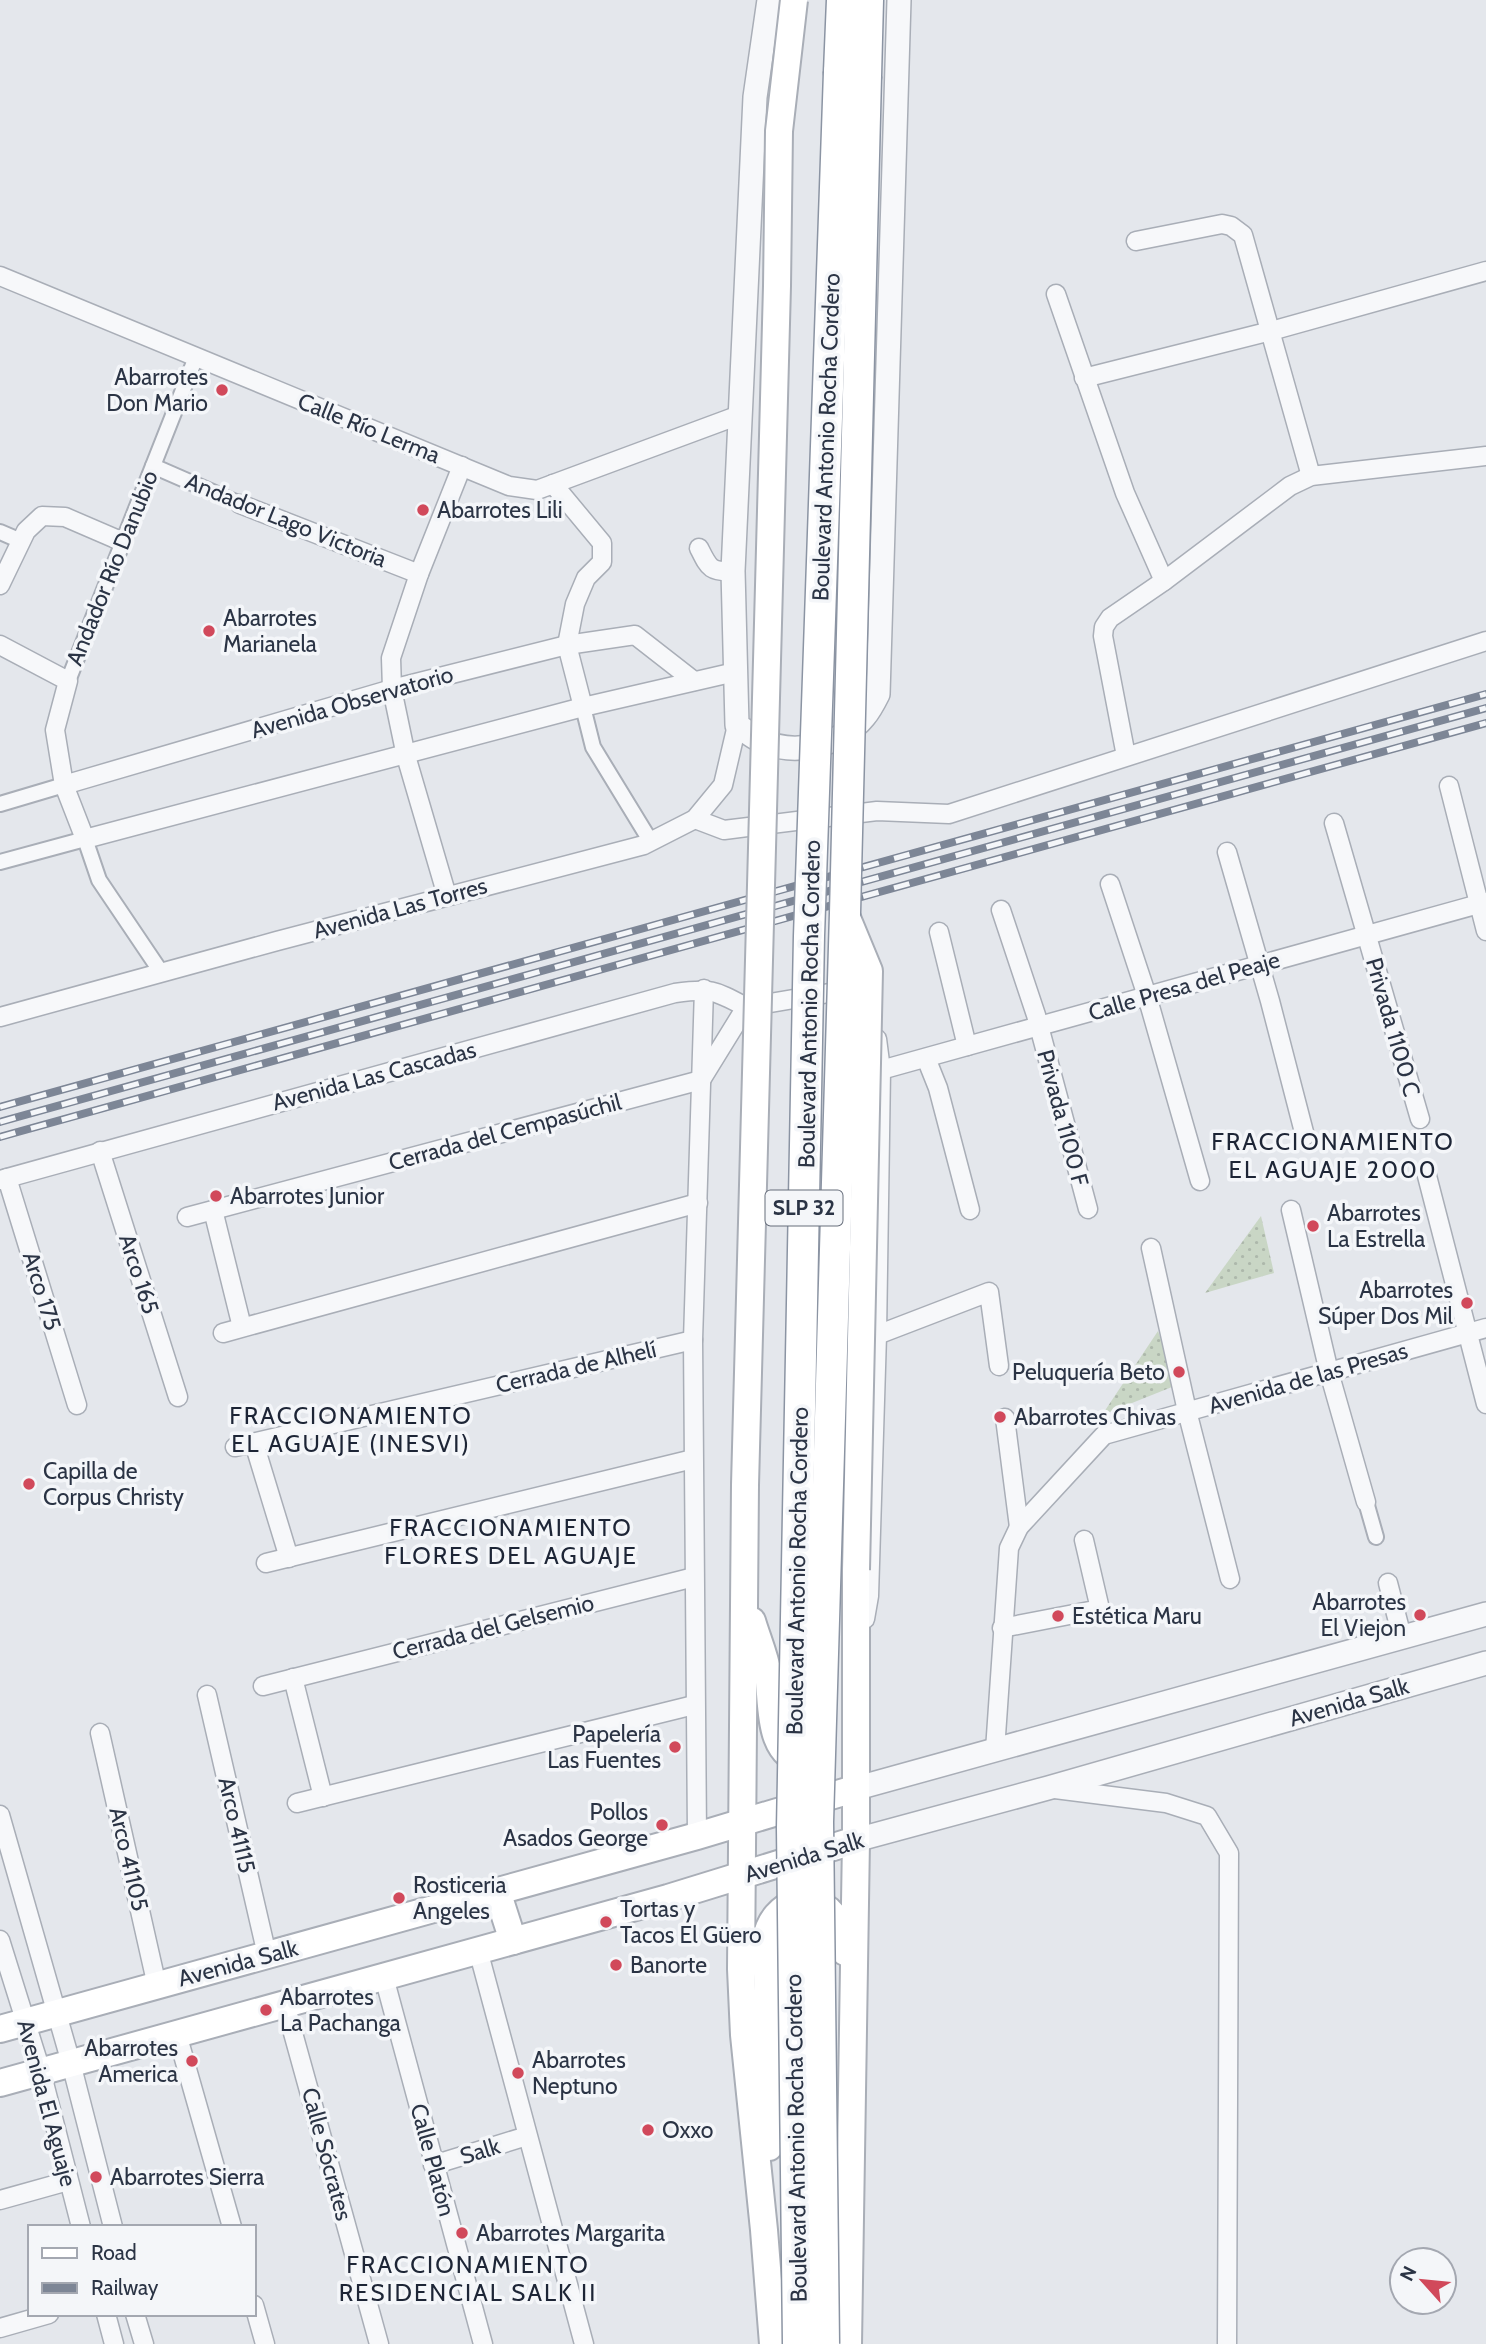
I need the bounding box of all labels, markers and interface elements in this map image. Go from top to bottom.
street label: Boulevard Antonio Rocha Cordero [806,273,846,601]
place label: Abarrotes Don Mario [106,363,208,417]
marker: Abarrotes Don Mario [214,382,230,398]
street label: Calle Río Lerma [294,387,444,469]
street label: Andador Río Danubio [60,466,164,670]
street label: Andador Lago Victoria [181,467,391,573]
place label: Abarrotes Lili [437,496,563,524]
marker: Abarrotes Lili [415,502,431,518]
place label: Abarrotes Marianela [223,604,317,658]
marker: Abarrotes Marianela [201,623,217,639]
street label: Avenida Observatorio [248,660,456,744]
street label: Boulevard Antonio Rocha Cordero [792,840,826,1168]
street label: Avenida Las Torres [310,871,490,945]
street label: Calle Presa del Peaje [1085,945,1283,1027]
street label: Privada 1100 C [1360,955,1426,1099]
street label: Avenida Las Cascadas [269,1035,479,1117]
street label: Privada 1100 F [1031,1046,1095,1190]
street label: Cerrada del Cempasúchil [386,1087,625,1177]
district label: FRACCIONAMIENTO EL AGUAJE 2000 [1211,1127,1455,1184]
place label: Abarrotes Junior [230,1182,385,1210]
marker: Abarrotes Junior [208,1188,224,1204]
road number: SLP 32 [766,1190,842,1226]
place label: Abarrotes La Estrella [1327,1199,1425,1253]
marker: Abarrotes La Estrella [1305,1218,1321,1234]
street label: Arco 165 [113,1231,165,1317]
street label: Arco 175 [17,1248,67,1334]
place label: Abarrotes Súper Dos Mil [1318,1276,1454,1330]
marker: Abarrotes Súper Dos Mil [1459,1295,1475,1311]
street label: Cerrada de Alhelí [493,1335,659,1399]
street label: Avenida de las Presas [1205,1336,1411,1420]
place label: Peluquería Beto [1012,1358,1165,1386]
marker: Peluquería Beto [1171,1364,1187,1380]
district label: FRACCIONAMIENTO EL AGUAJE (INESVI) [229,1401,473,1458]
place label: Abarrotes Chivas [1014,1403,1176,1431]
street label: Boulevard Antonio Rocha Cordero [780,1407,814,1735]
marker: Abarrotes Chivas [992,1409,1008,1425]
place label: Capilla de Corpus Christy [43,1457,184,1511]
marker: Capilla de Corpus Christy [21,1476,37,1492]
district label: FRACCIONAMIENTO FLORES DEL AGUAJE [384,1513,638,1570]
street label: Cerrada del Gelsemio [389,1588,597,1666]
place label: Abarrotes El Viejon [1312,1588,1406,1642]
place label: Estética Maru [1072,1602,1202,1630]
marker: Abarrotes El Viejon [1412,1607,1428,1623]
marker: Estética Maru [1050,1608,1066,1624]
street label: Avenida Salk [1286,1671,1413,1732]
place label: Papelería Las Fuentes [547,1720,661,1774]
marker: Papelería Las Fuentes [667,1739,683,1755]
street label: Arco 41115 [212,1774,262,1876]
place label: Pollos Asados George [503,1798,648,1852]
street label: Arco 41105 [103,1804,155,1914]
marker: Pollos Asados George [654,1817,670,1833]
street label: Avenida Salk [741,1825,868,1888]
place label: Rosticeria Angeles [413,1871,506,1925]
marker: Rosticeria Angeles [391,1890,407,1906]
place label: Tortas y Tacos El Güero [620,1895,762,1949]
marker: Tortas y Tacos El Güero [598,1914,614,1930]
street label: Avenida Salk [175,1933,302,1992]
place label: Banorte [630,1951,707,1979]
marker: Banorte [608,1957,624,1973]
street label: Boulevard Antonio Rocha Cordero [779,1974,813,2302]
place label: Abarrotes La Pachanga [280,1983,401,2037]
marker: Abarrotes La Pachanga [258,2002,274,2018]
street label: Avenida El Aguaje [11,2017,83,2190]
place label: Abarrotes America [84,2034,178,2088]
place label: Abarrotes Neptuno [532,2046,626,2100]
marker: Abarrotes America [184,2053,200,2069]
marker: Abarrotes Neptuno [510,2065,526,2081]
street label: Calle Sócrates [296,2085,358,2223]
street label: Calle Platón [405,2101,461,2219]
place label: Oxxo [662,2116,714,2144]
marker: Oxxo [640,2122,656,2138]
street label: Salk [457,2132,504,2170]
place label: Abarrotes Sierra [110,2163,264,2191]
marker: Abarrotes Sierra [88,2169,104,2185]
place label: Abarrotes Margarita [476,2219,665,2247]
legend [28,2225,256,2316]
marker: Abarrotes Margarita [454,2225,470,2241]
text: Road [91,2240,137,2265]
north arrow [1388,2246,1458,2316]
district label: FRACCIONAMIENTO RESIDENCIAL SALK II [339,2250,597,2307]
text: N [1395,2262,1422,2285]
text: Railway [91,2275,159,2300]

